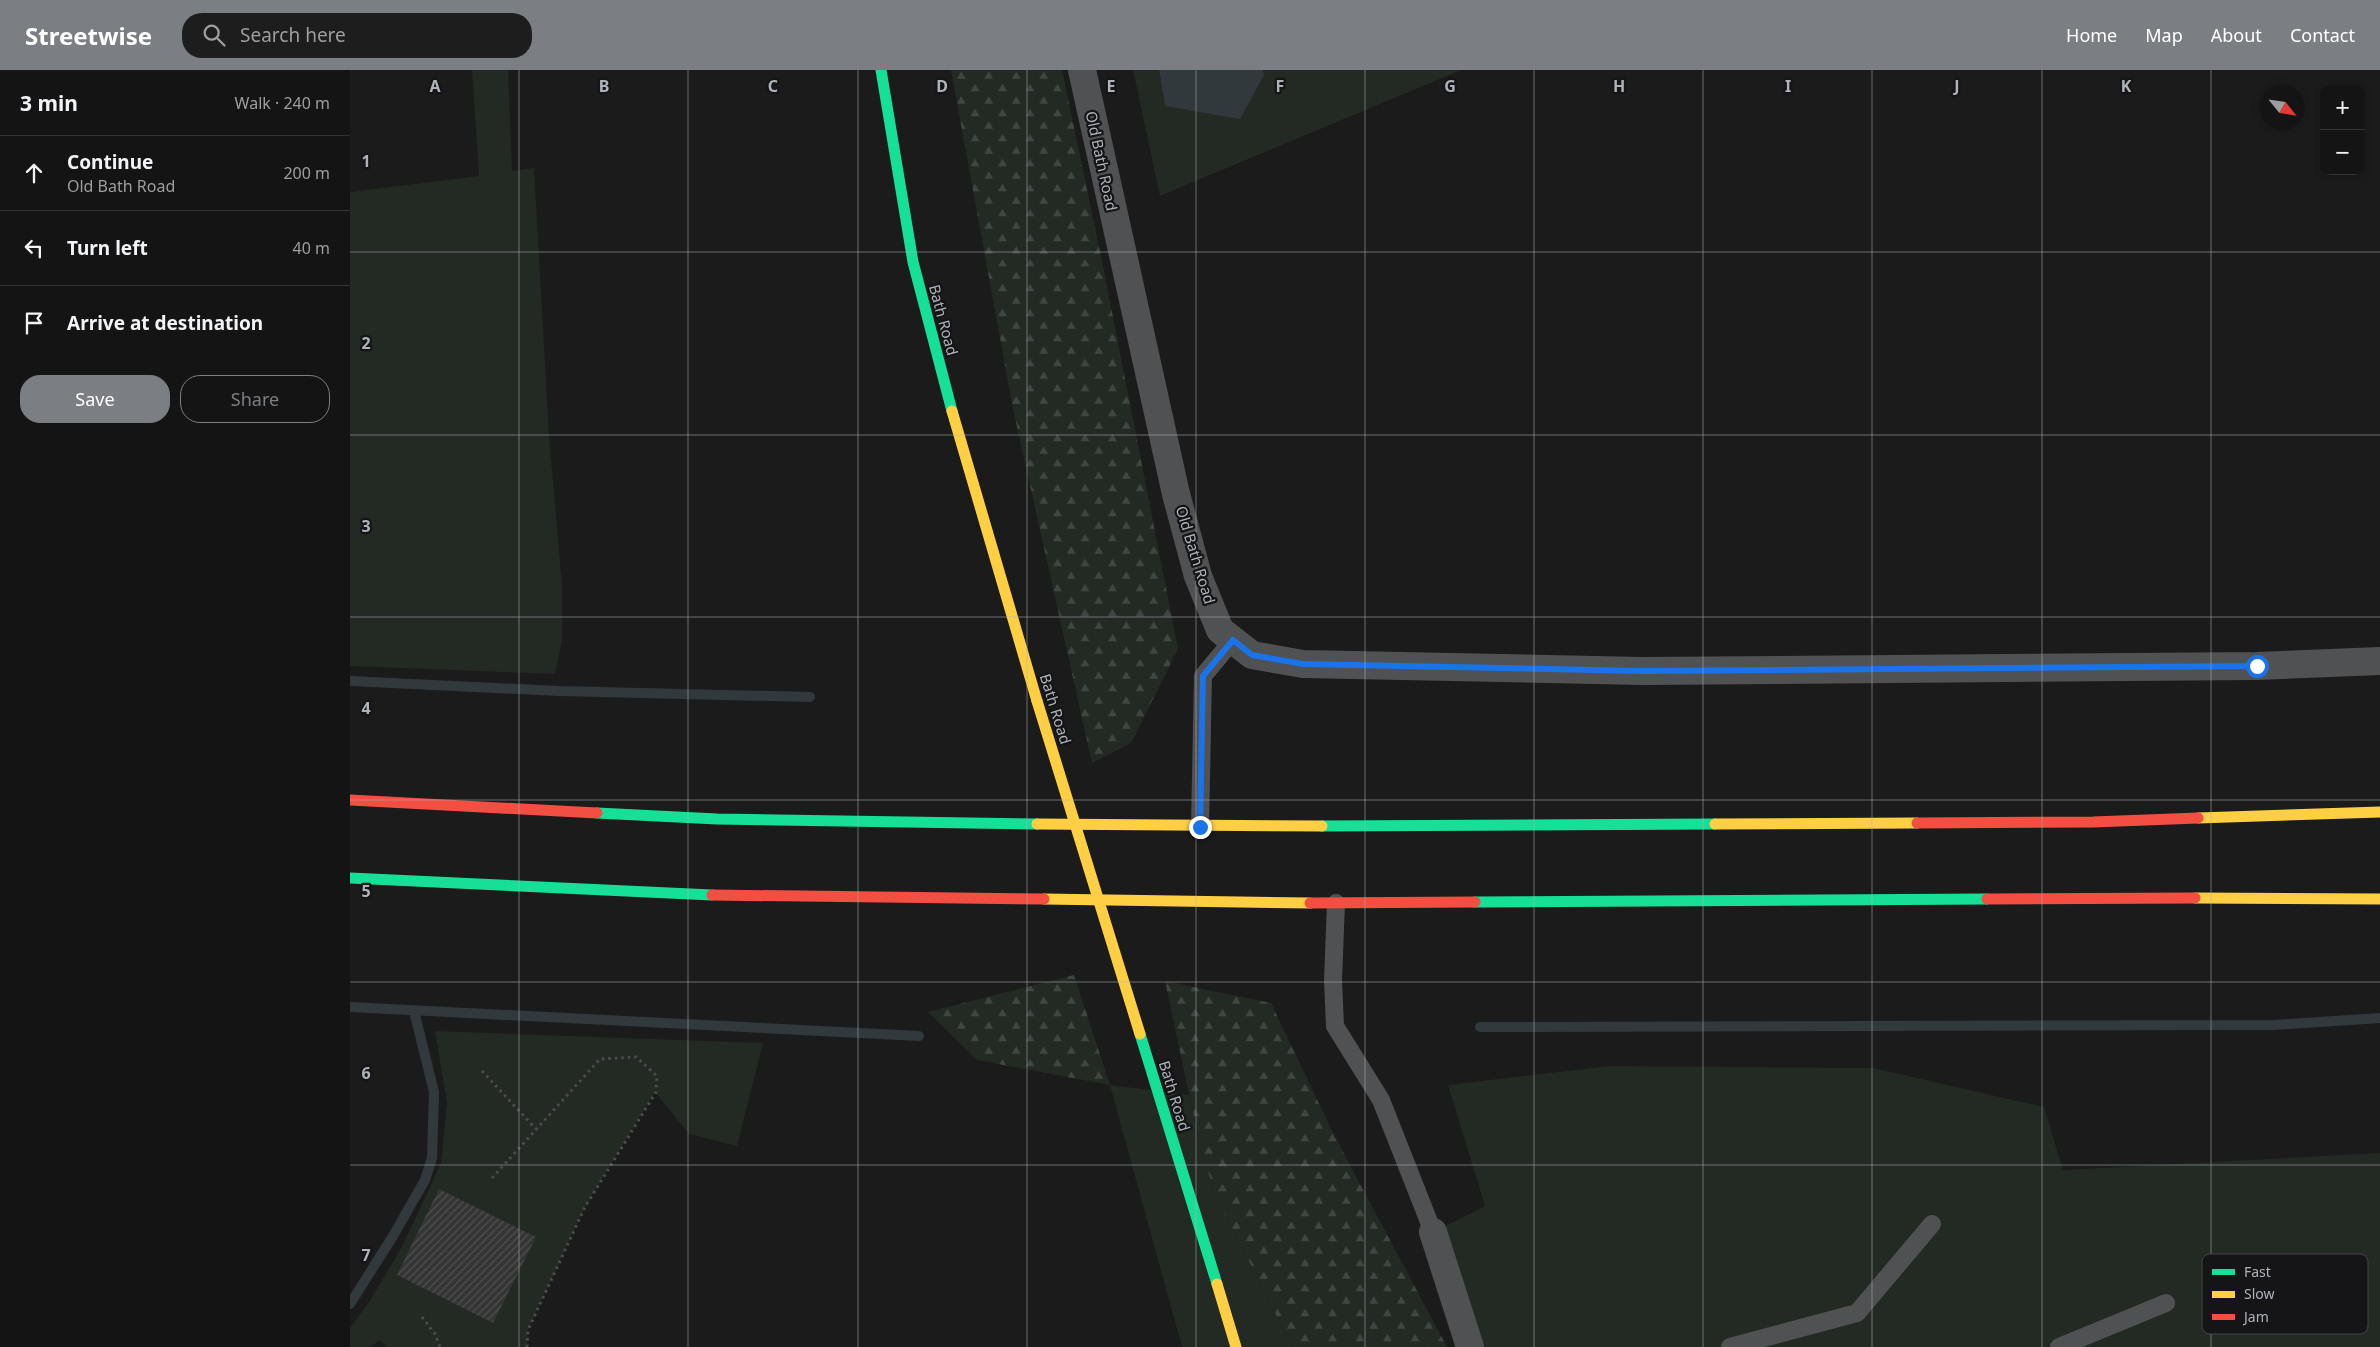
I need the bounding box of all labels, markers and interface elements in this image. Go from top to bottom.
search box [182,13,532,58]
text: Streetwise [25,19,152,52]
icon: search [200,21,228,49]
text: Search here [240,22,346,48]
text: Home [2066,23,2117,47]
text: Map [2145,23,2183,47]
text: About [2211,23,2262,47]
text: Contact [2290,23,2355,47]
text: A [429,75,441,97]
text: B [599,75,609,97]
text: C [768,75,778,97]
text: D [936,75,948,97]
text: E [1107,75,1116,97]
text: F [1276,75,1284,97]
text: G [1444,75,1456,97]
text: H [1613,75,1625,97]
text: I [1785,75,1791,97]
text: J [1952,75,1960,97]
text: K [2121,75,2132,97]
north arrow [2260,85,2305,130]
map controls [2320,85,2365,175]
button: + [2320,85,2365,130]
text: 3 min [20,89,78,117]
text: Walk · 240 m [235,92,330,114]
street label: Old Bath Road [1082,109,1122,213]
button: − [2320,130,2365,175]
text: Continue [67,149,153,175]
text: 1 [361,150,371,172]
icon: ahead [20,159,48,187]
text: 200 m [283,162,330,184]
text: Old Bath Road [67,175,175,197]
icon: left [20,234,48,262]
text: Turn left [67,235,148,261]
text: 40 m [293,237,330,259]
street label: Bath Road [925,282,963,357]
icon: arrive [20,309,48,337]
text: Arrive at destination [67,310,263,336]
text: 2 [361,332,371,354]
button: Save [20,375,170,423]
button: Share [180,375,330,423]
street label: Old Bath Road [1172,503,1220,606]
text: 3 [361,515,371,537]
route start [2246,655,2269,678]
street label: Bath Road [1036,671,1076,746]
text: 4 [361,697,371,719]
route end [1189,816,1212,839]
text: 5 [361,880,371,902]
street label: Bath Road [1155,1058,1195,1133]
text: 6 [361,1062,371,1084]
text: 7 [361,1244,371,1266]
legend [2202,1254,2368,1334]
text: Fast [2244,1262,2271,1281]
text: Slow [2244,1284,2275,1303]
text: Jam [2242,1307,2269,1326]

